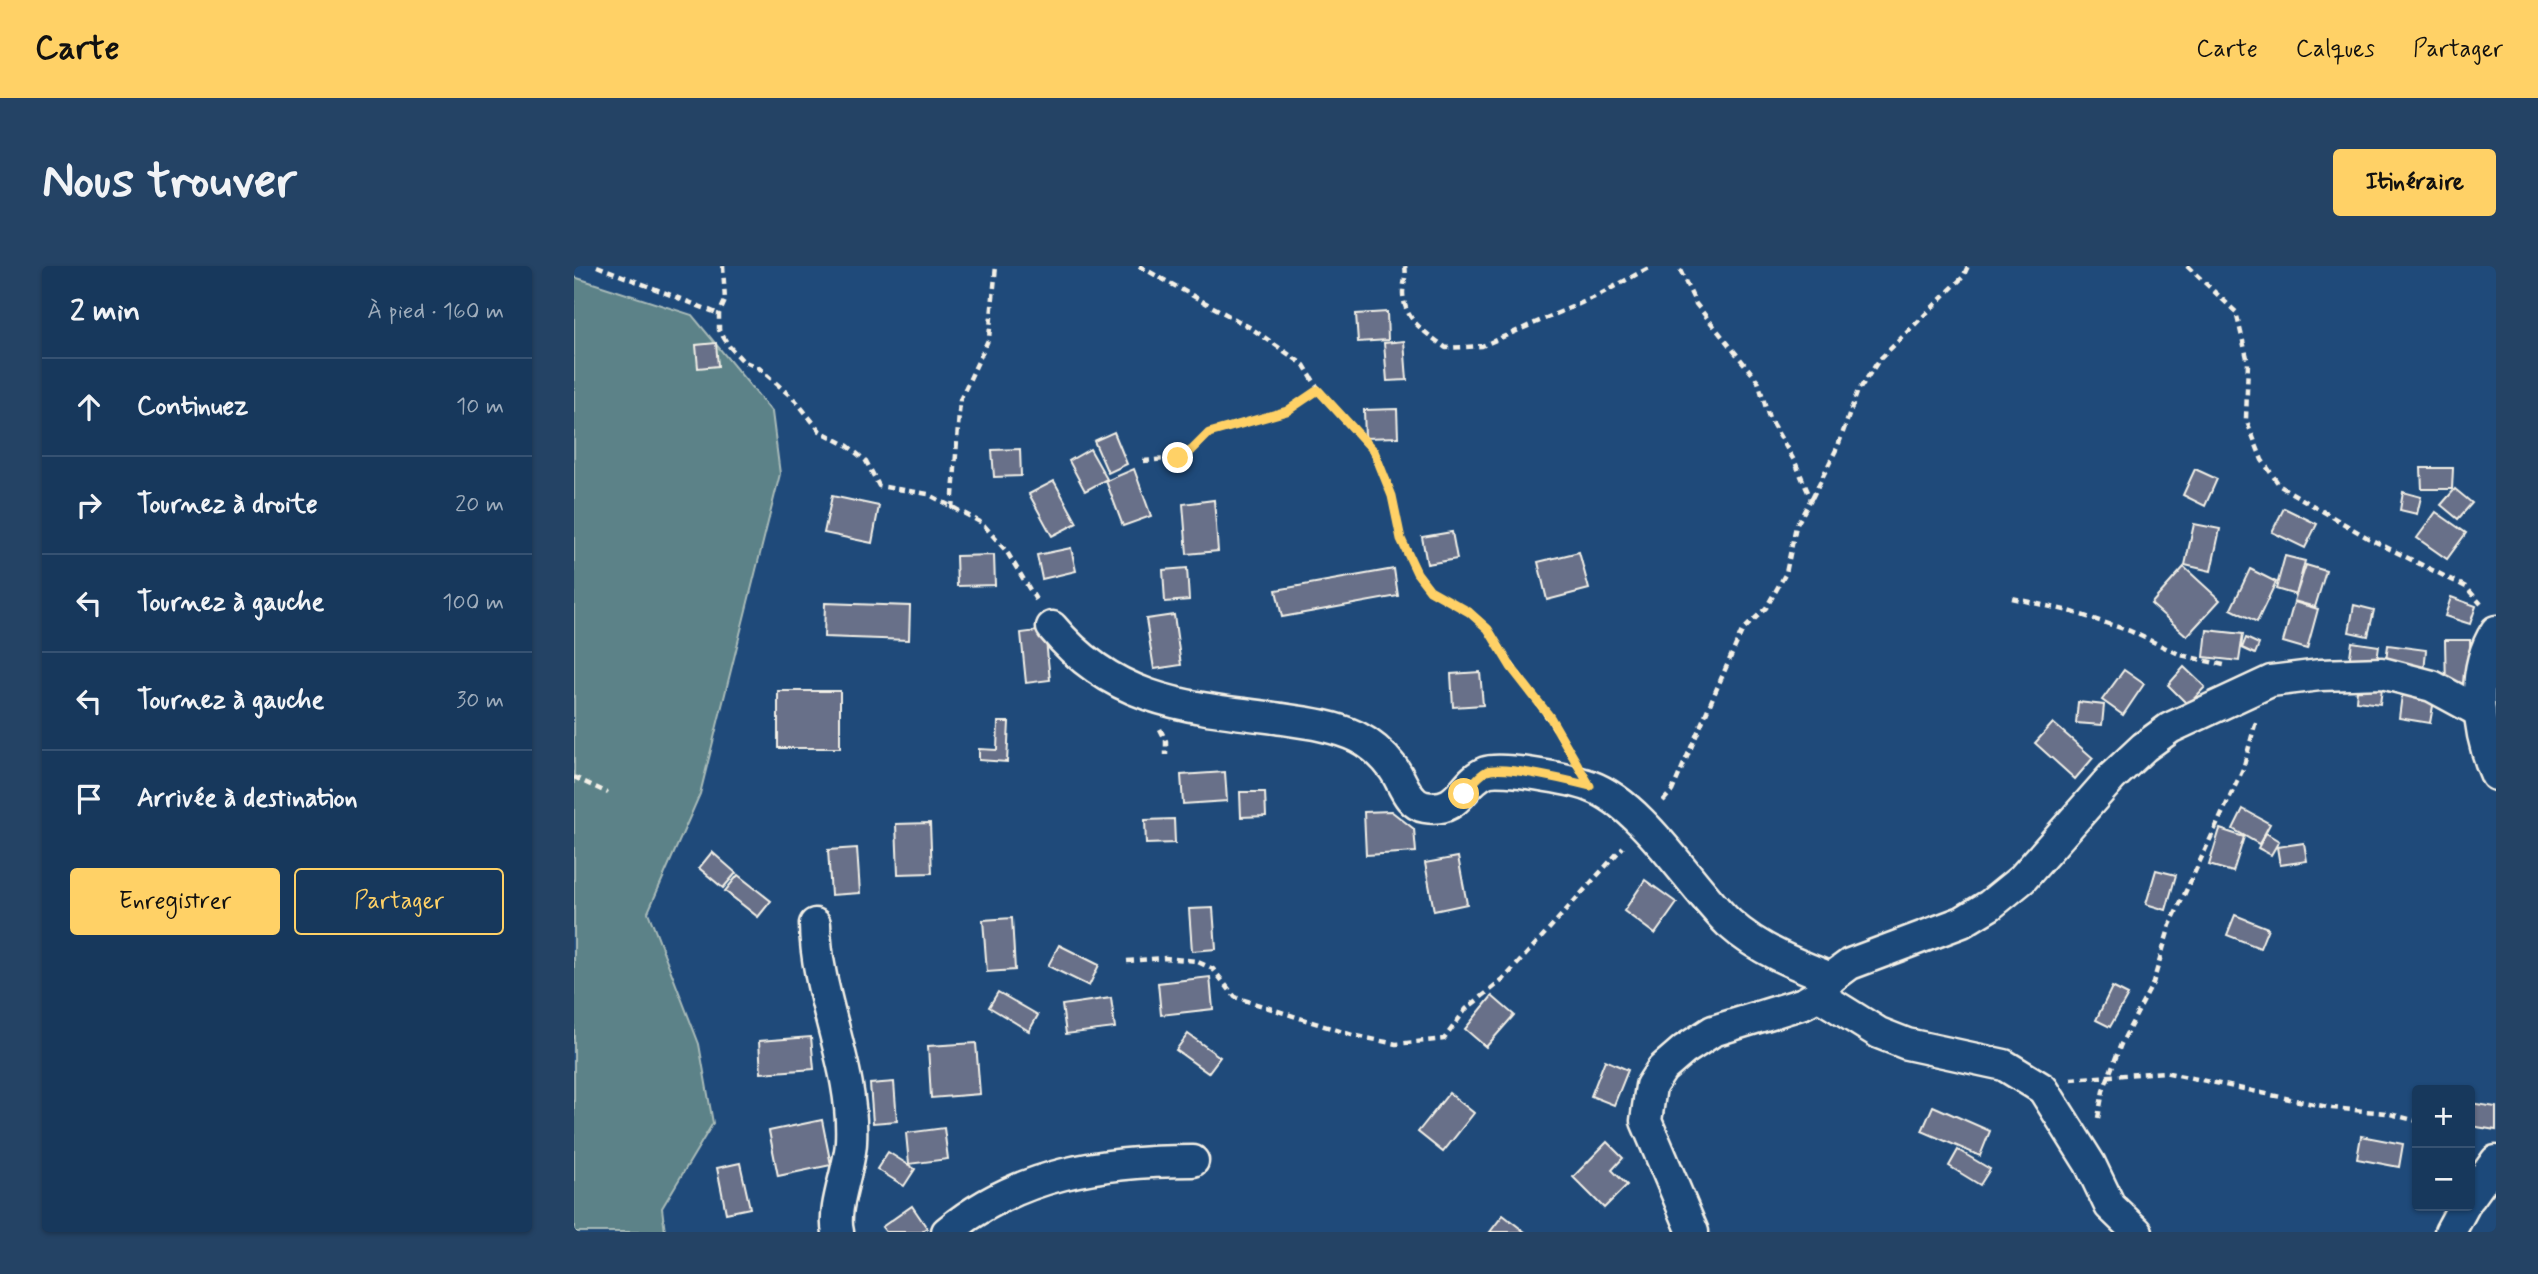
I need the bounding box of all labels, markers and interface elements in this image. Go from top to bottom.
text: Carte [35,27,120,71]
text: Carte [2196,34,2258,65]
text: Calques [2296,34,2375,65]
text: Partager [2413,34,2503,65]
button: Itinéraire [2333,149,2496,216]
text: Nous trouver [42,150,297,215]
text: 2 min [70,292,140,331]
text: À pied · 160 m [367,297,504,327]
icon: ahead [70,388,108,426]
text: Continuez [137,390,248,424]
text: 10 m [456,392,504,422]
route end [1162,442,1193,473]
icon: right [70,486,108,524]
text: Tournez à droite [137,488,318,522]
text: 20 m [455,490,504,520]
icon: left [70,584,108,622]
text: Tournez à gauche [137,586,324,620]
text: 100 m [442,588,504,618]
icon: left [70,682,108,720]
text: Tournez à gauche [137,684,324,718]
text: 30 m [456,686,504,716]
route start [1448,778,1479,809]
icon: arrive [70,780,108,818]
text: Arrivée à destination [137,782,358,816]
button: Enregistrer [70,868,280,935]
button: Partager [294,868,504,935]
map controls [2412,1085,2475,1211]
button: + [2412,1085,2475,1148]
button: − [2412,1148,2475,1211]

